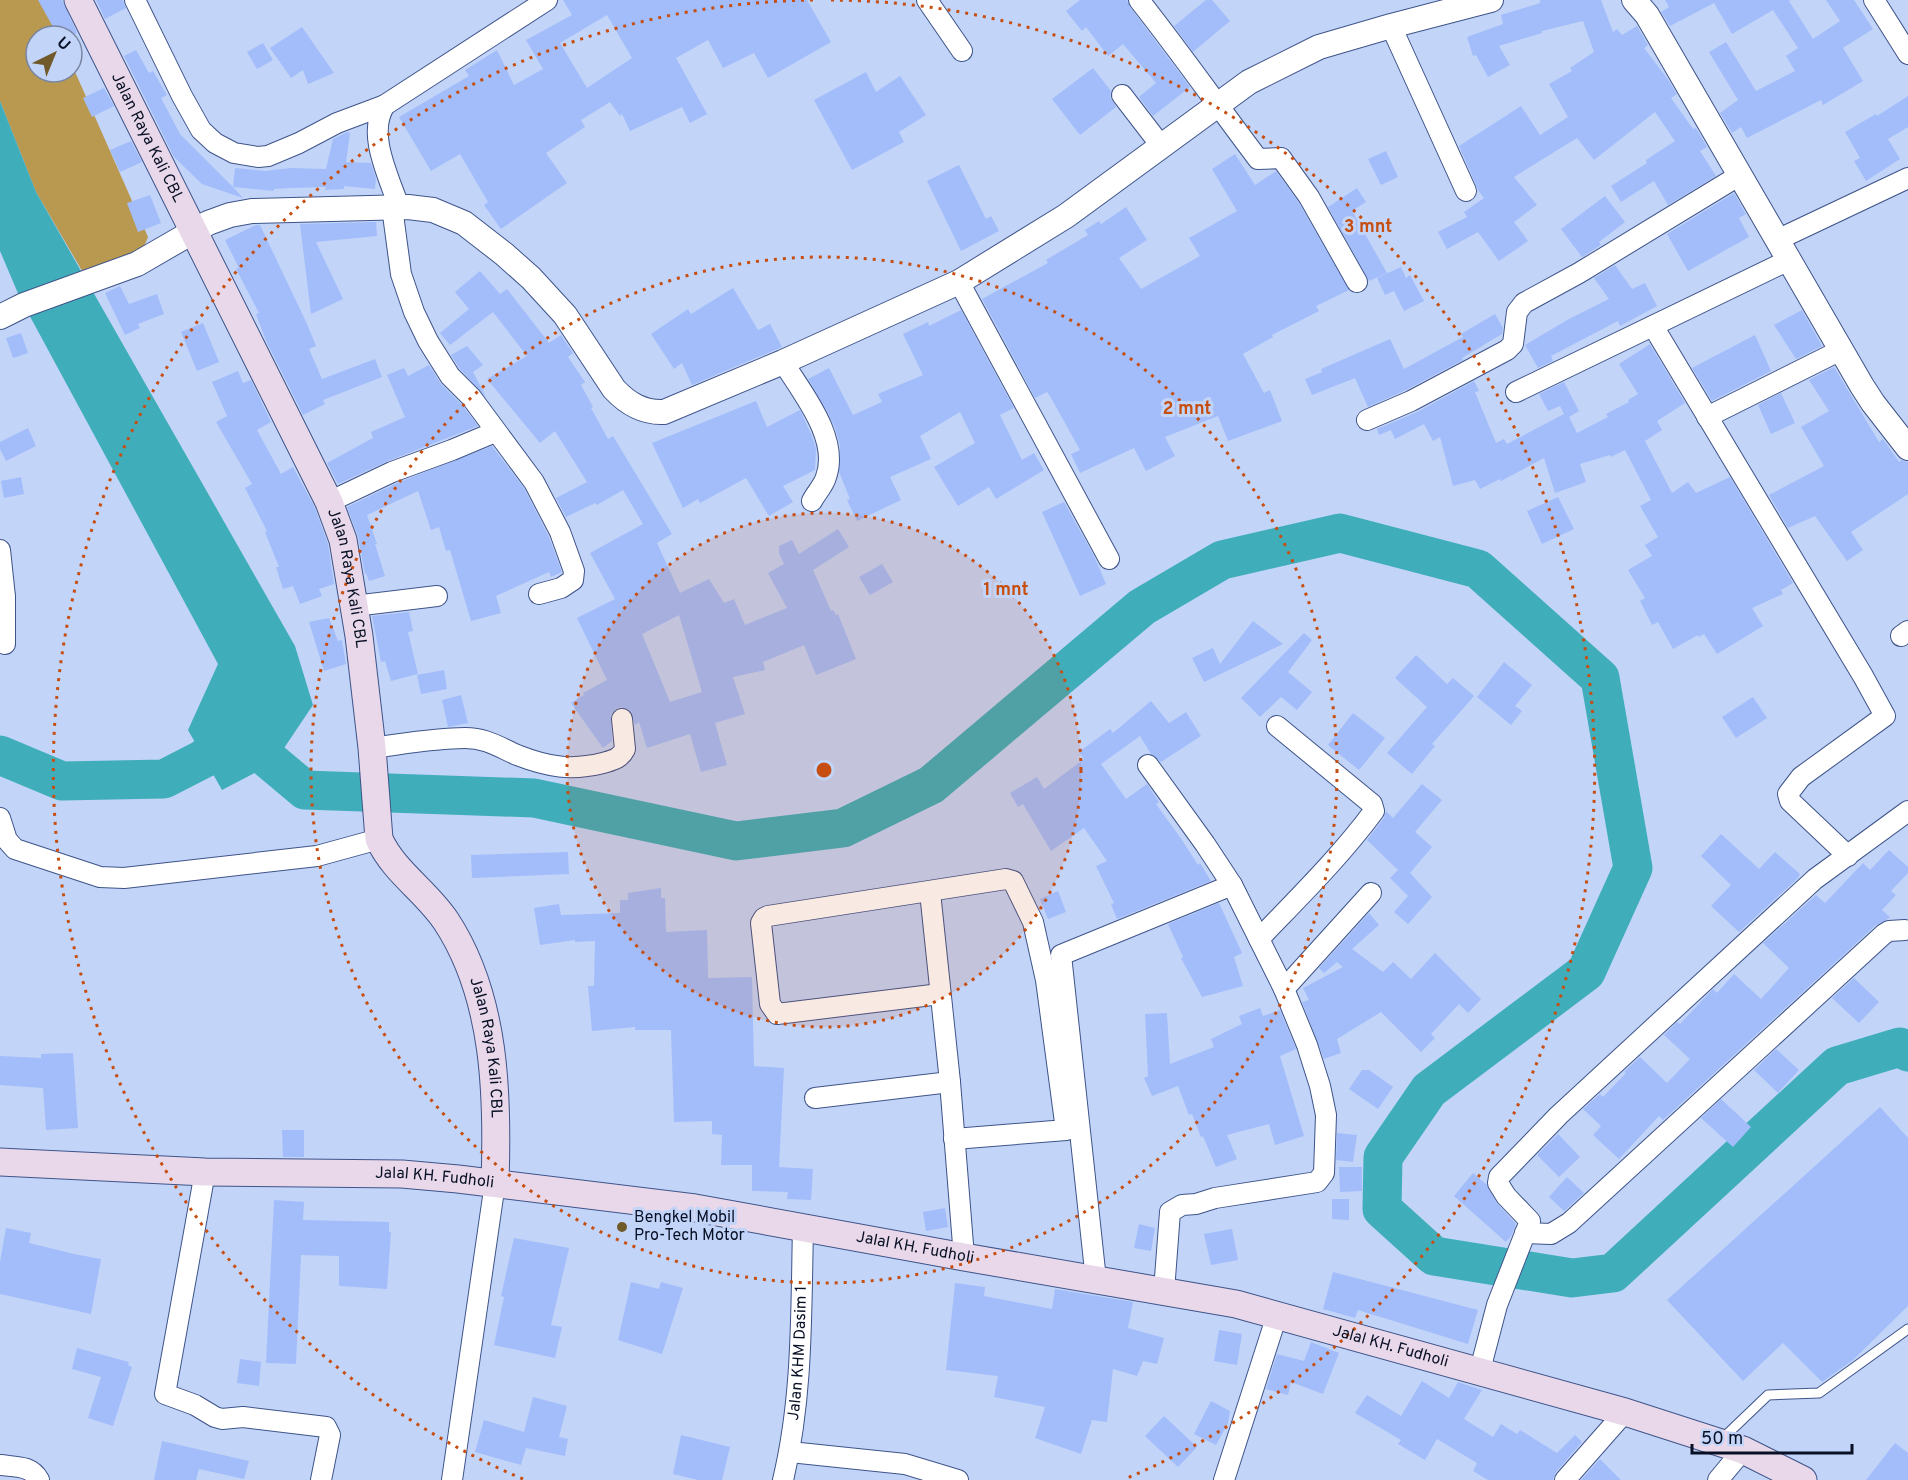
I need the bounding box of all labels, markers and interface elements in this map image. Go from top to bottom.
north arrow [24,24,84,84]
text: U [52,33,74,56]
street label: Jalan Raya Kali CBL [106,70,188,206]
text: 3 mnt [1344,216,1392,239]
text: 2 mnt [1163,398,1211,421]
street label: Jalan Raya Kali CBL [322,506,370,649]
text: 1 mnt [983,579,1029,602]
centre of rings [814,760,834,780]
street label: Jalan Raya Kali CBL [464,975,506,1118]
street label: Jalal KH. Fudholi [375,1164,495,1193]
place label: Bengkel Mobil Pro-Tech Motor [634,1208,745,1246]
marker: Bengkel Mobil Pro-Tech Motor [615,1220,629,1234]
street label: Jalal KH. Fudholi [854,1228,976,1269]
street label: Jalan KHM Dasim 1 [784,1286,812,1422]
street label: Jalal KH. Fudholi [1330,1321,1451,1373]
scale bar [1692,1417,1852,1455]
text: 50 m [1701,1428,1743,1451]

